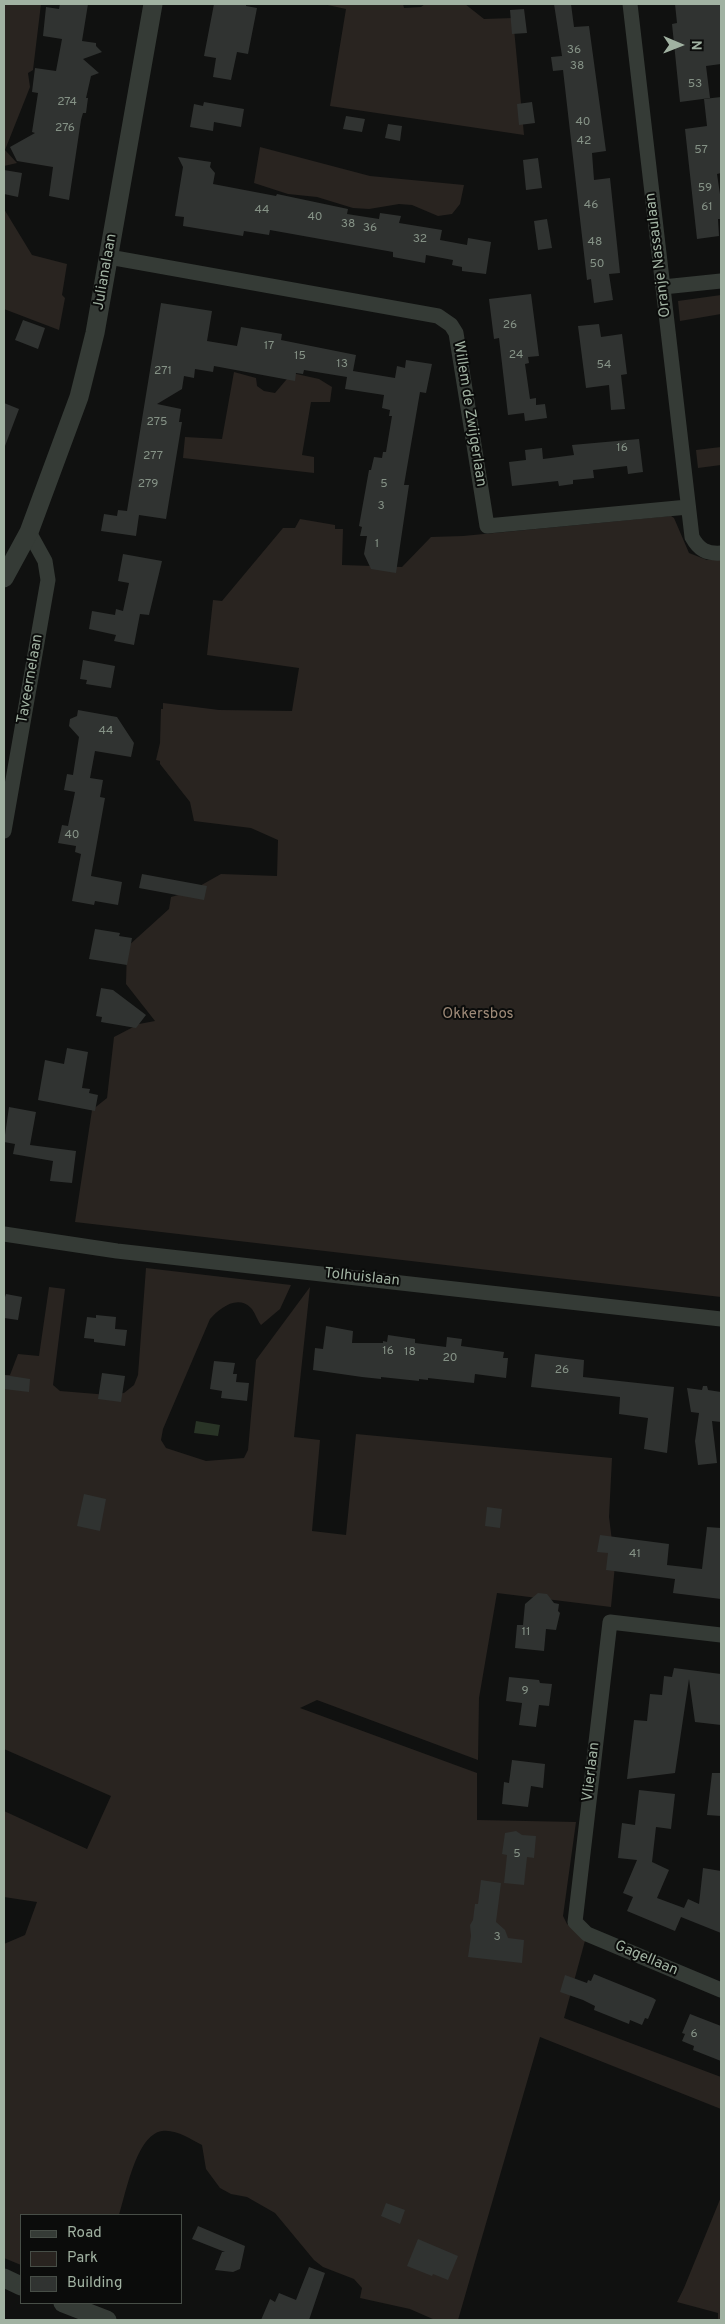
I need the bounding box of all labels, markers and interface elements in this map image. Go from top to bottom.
north arrow [655,20,705,70]
text: N [687,40,704,50]
house number: 36 [567,44,581,58]
house number: 38 [570,60,584,74]
house number: 53 [688,78,702,92]
house number: 274 [57,96,77,110]
house number: 40 [575,116,591,130]
house number: 276 [55,122,75,136]
house number: 42 [577,135,591,149]
house number: 57 [694,144,708,158]
house number: 59 [698,182,712,196]
street label: Oranje Nassaulaan [642,192,676,318]
house number: 46 [584,199,598,213]
house number: 61 [701,201,713,215]
house number: 44 [255,204,269,218]
house number: 40 [307,211,323,225]
house number: 38 [341,218,355,232]
house number: 36 [363,222,377,236]
street label: Julianalaan [90,232,122,312]
house number: 32 [413,233,427,247]
house number: 48 [588,236,602,250]
house number: 50 [589,258,605,272]
house number: 26 [503,319,517,333]
house number: 17 [264,340,274,354]
street label: Willem de Zwijgerlaan [449,340,489,488]
house number: 24 [509,349,523,363]
house number: 15 [294,350,306,364]
house number: 13 [336,358,348,372]
house number: 54 [596,359,612,373]
house number: 271 [154,365,172,379]
house number: 275 [147,416,167,430]
house number: 16 [616,442,628,456]
house number: 277 [143,450,163,464]
house number: 279 [138,478,158,492]
house number: 5 [380,478,388,492]
house number: 3 [377,500,385,514]
house number: 1 [375,538,379,552]
street label: Taveernelaan [14,633,48,725]
house number: 44 [99,725,113,739]
house number: 40 [64,829,80,843]
park label: Okkersbos [442,1006,514,1024]
street label: Tolhuislaan [323,1265,401,1291]
house number: 16 [382,1345,394,1359]
house number: 18 [404,1346,416,1360]
house number: 20 [442,1352,458,1366]
house number: 26 [555,1364,569,1378]
house number: 41 [629,1548,641,1562]
house number: 11 [522,1626,530,1640]
house number: 9 [521,1685,529,1699]
street label: Vlierlaan [579,1741,605,1803]
house number: 5 [513,1848,521,1862]
house number: 3 [493,1931,501,1945]
street label: Gagellaan [612,1938,680,1980]
house number: 6 [690,2028,698,2042]
legend [20,2214,182,2304]
text: Road [67,2224,102,2243]
text: Park [67,2249,98,2268]
text: Building [67,2274,122,2293]

